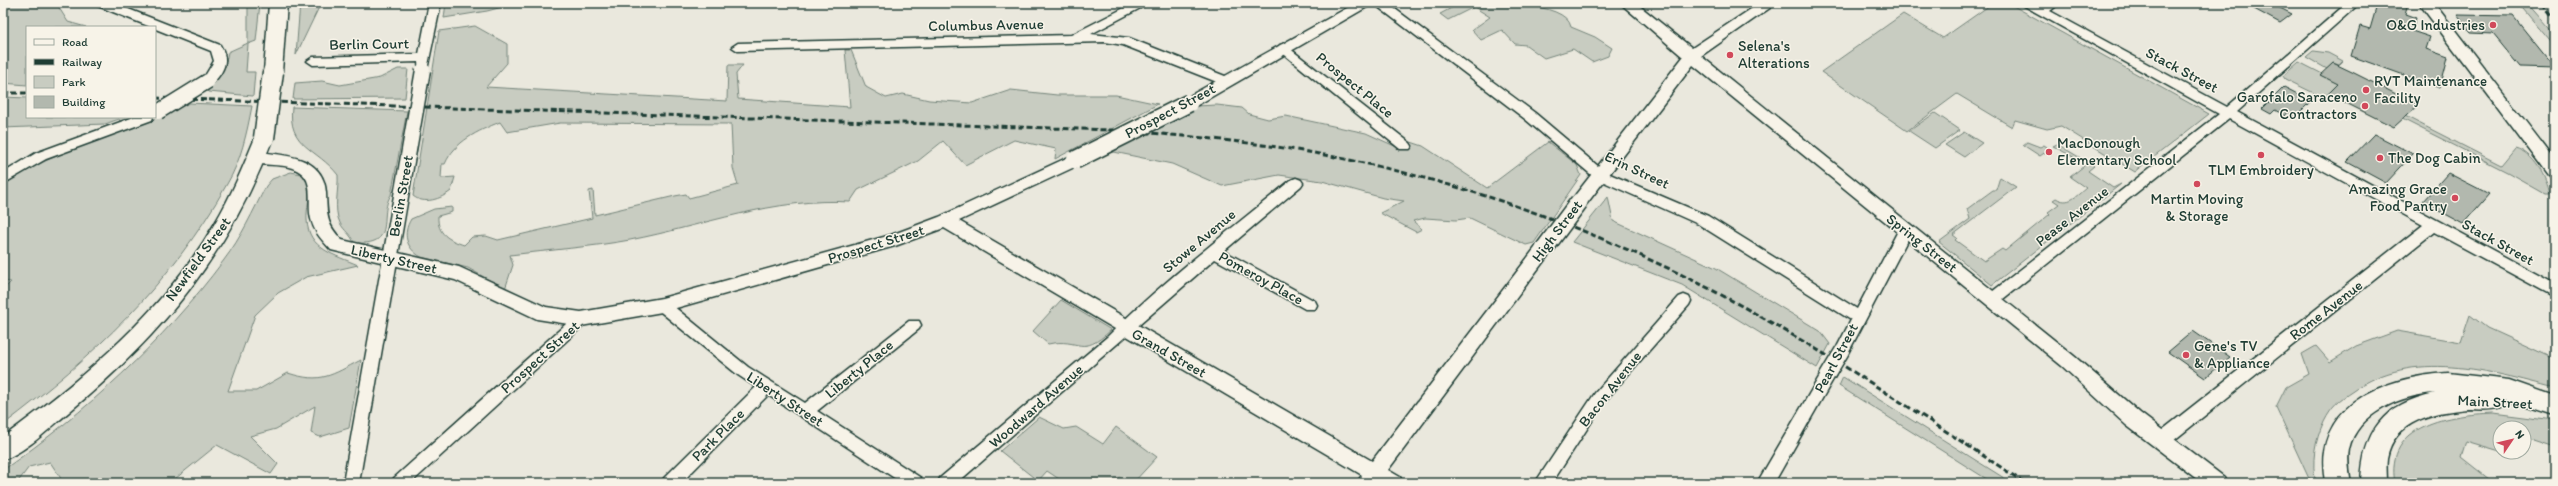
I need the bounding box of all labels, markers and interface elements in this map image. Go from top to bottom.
street label: Columbus Avenue [928,15,1044,35]
place label: O&G Industries [2386,16,2485,34]
marker: O&G Industries [2488,20,2498,30]
legend [26,26,156,118]
street label: Berlin Court [329,34,409,54]
text: Road [62,35,88,49]
place label: Selena's Alterations [1738,37,1810,72]
street label: Stack Street [2143,43,2222,97]
street label: Prospect Place [1313,48,1397,122]
marker: Selena's Alterations [1725,50,1735,60]
text: Railway [62,55,102,69]
place label: RVT Maintenance Facility [2374,72,2487,107]
text: Park [62,75,86,89]
street label: Prospect Street [1122,79,1219,142]
marker: RVT Maintenance Facility [2361,85,2371,95]
place label: Garofalo Saraceno Contractors [2237,88,2357,123]
text: Building [62,95,106,109]
marker: Garofalo Saraceno Contractors [2360,101,2370,111]
place label: MacDonough Elementary School [2057,134,2177,169]
street label: Erin Street [1602,147,1673,193]
marker: MacDonough Elementary School [2044,147,2054,157]
place label: The Dog Cabin [2388,149,2481,167]
marker: TLM Embroidery [2256,150,2266,160]
street label: Berlin Street [385,153,417,238]
marker: The Dog Cabin [2375,153,2385,163]
place label: TLM Embroidery [2208,161,2314,179]
marker: Martin Moving & Storage [2192,179,2202,189]
place label: Amazing Grace Food Pantry [2349,180,2447,215]
street label: Pease Avenue [2032,182,2112,250]
place label: Martin Moving & Storage [2151,190,2244,225]
marker: Amazing Grace Food Pantry [2450,193,2460,203]
street label: High Street [1528,196,1586,266]
street label: Stowe Avenue [1159,205,1239,277]
street label: Spring Street [1883,210,1961,277]
street label: Newfield Street [161,213,235,305]
street label: Stack Street [2459,215,2537,269]
street label: Prospect Street [826,221,927,267]
street label: Liberty Street [349,240,439,278]
street label: Pomeroy Place [1216,247,1306,309]
street label: Rome Avenue [2286,276,2366,344]
street label: Prospect Street [497,317,583,397]
street label: Pearl Street [1810,320,1862,396]
street label: Grand Street [1128,324,1210,382]
street label: Liberty Place [821,336,897,402]
place label: Gene's TV & Appliance [2194,337,2270,372]
street label: Bacon Avenue [1575,348,1645,430]
marker: Gene's TV & Appliance [2181,350,2191,360]
street label: Woodward Avenue [985,360,1087,452]
street label: Liberty Street [743,367,827,431]
street label: Main Street [2457,391,2533,413]
street label: Park Place [688,405,748,465]
north arrow [2492,420,2532,460]
text: N [2512,428,2527,441]

